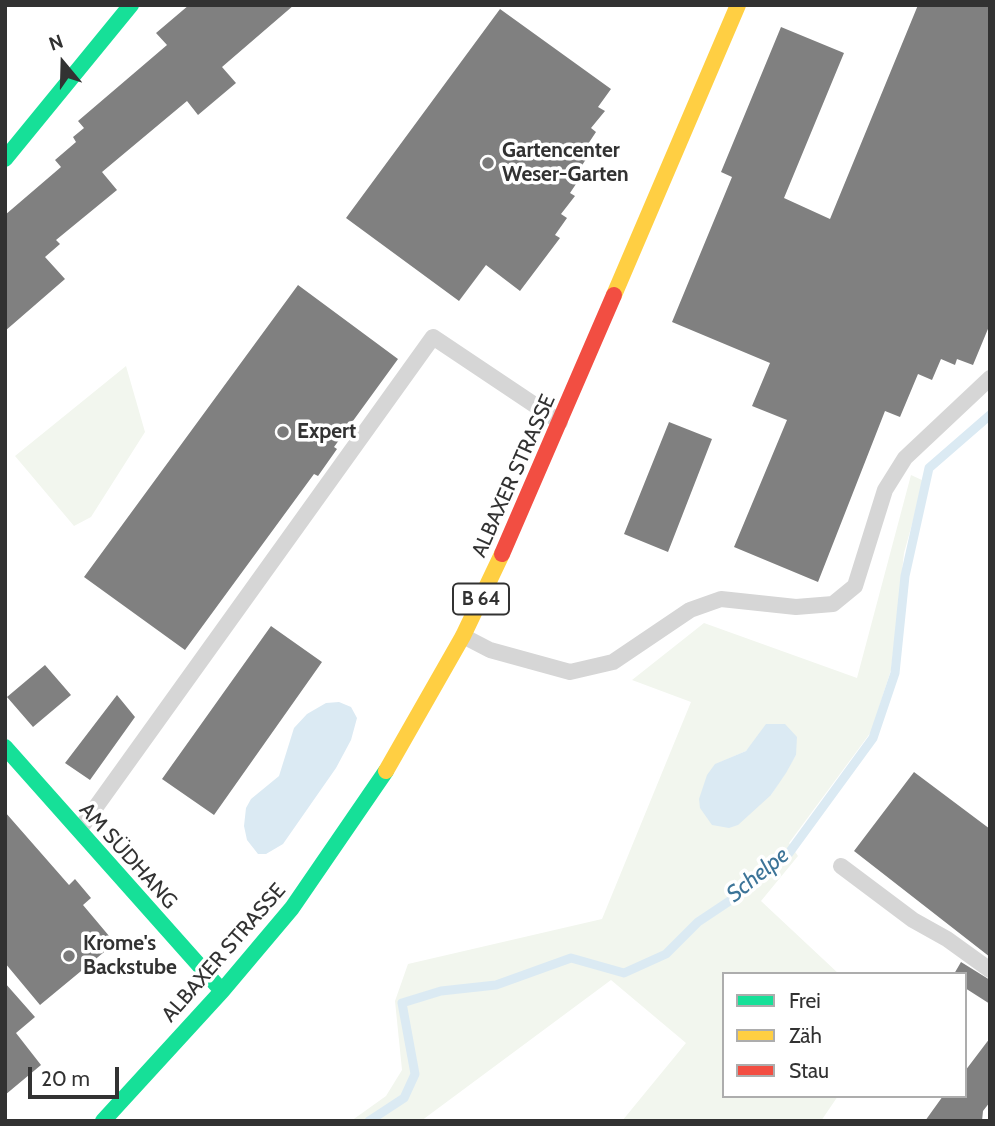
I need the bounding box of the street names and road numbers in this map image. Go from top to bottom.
street label: ALBAXER STRASSE [467,391,561,561]
road number: B 64 [453,584,509,614]
street label: AM SÜDHANG [74,798,182,914]
street label: ALBAXER STRASSE [157,878,291,1028]

